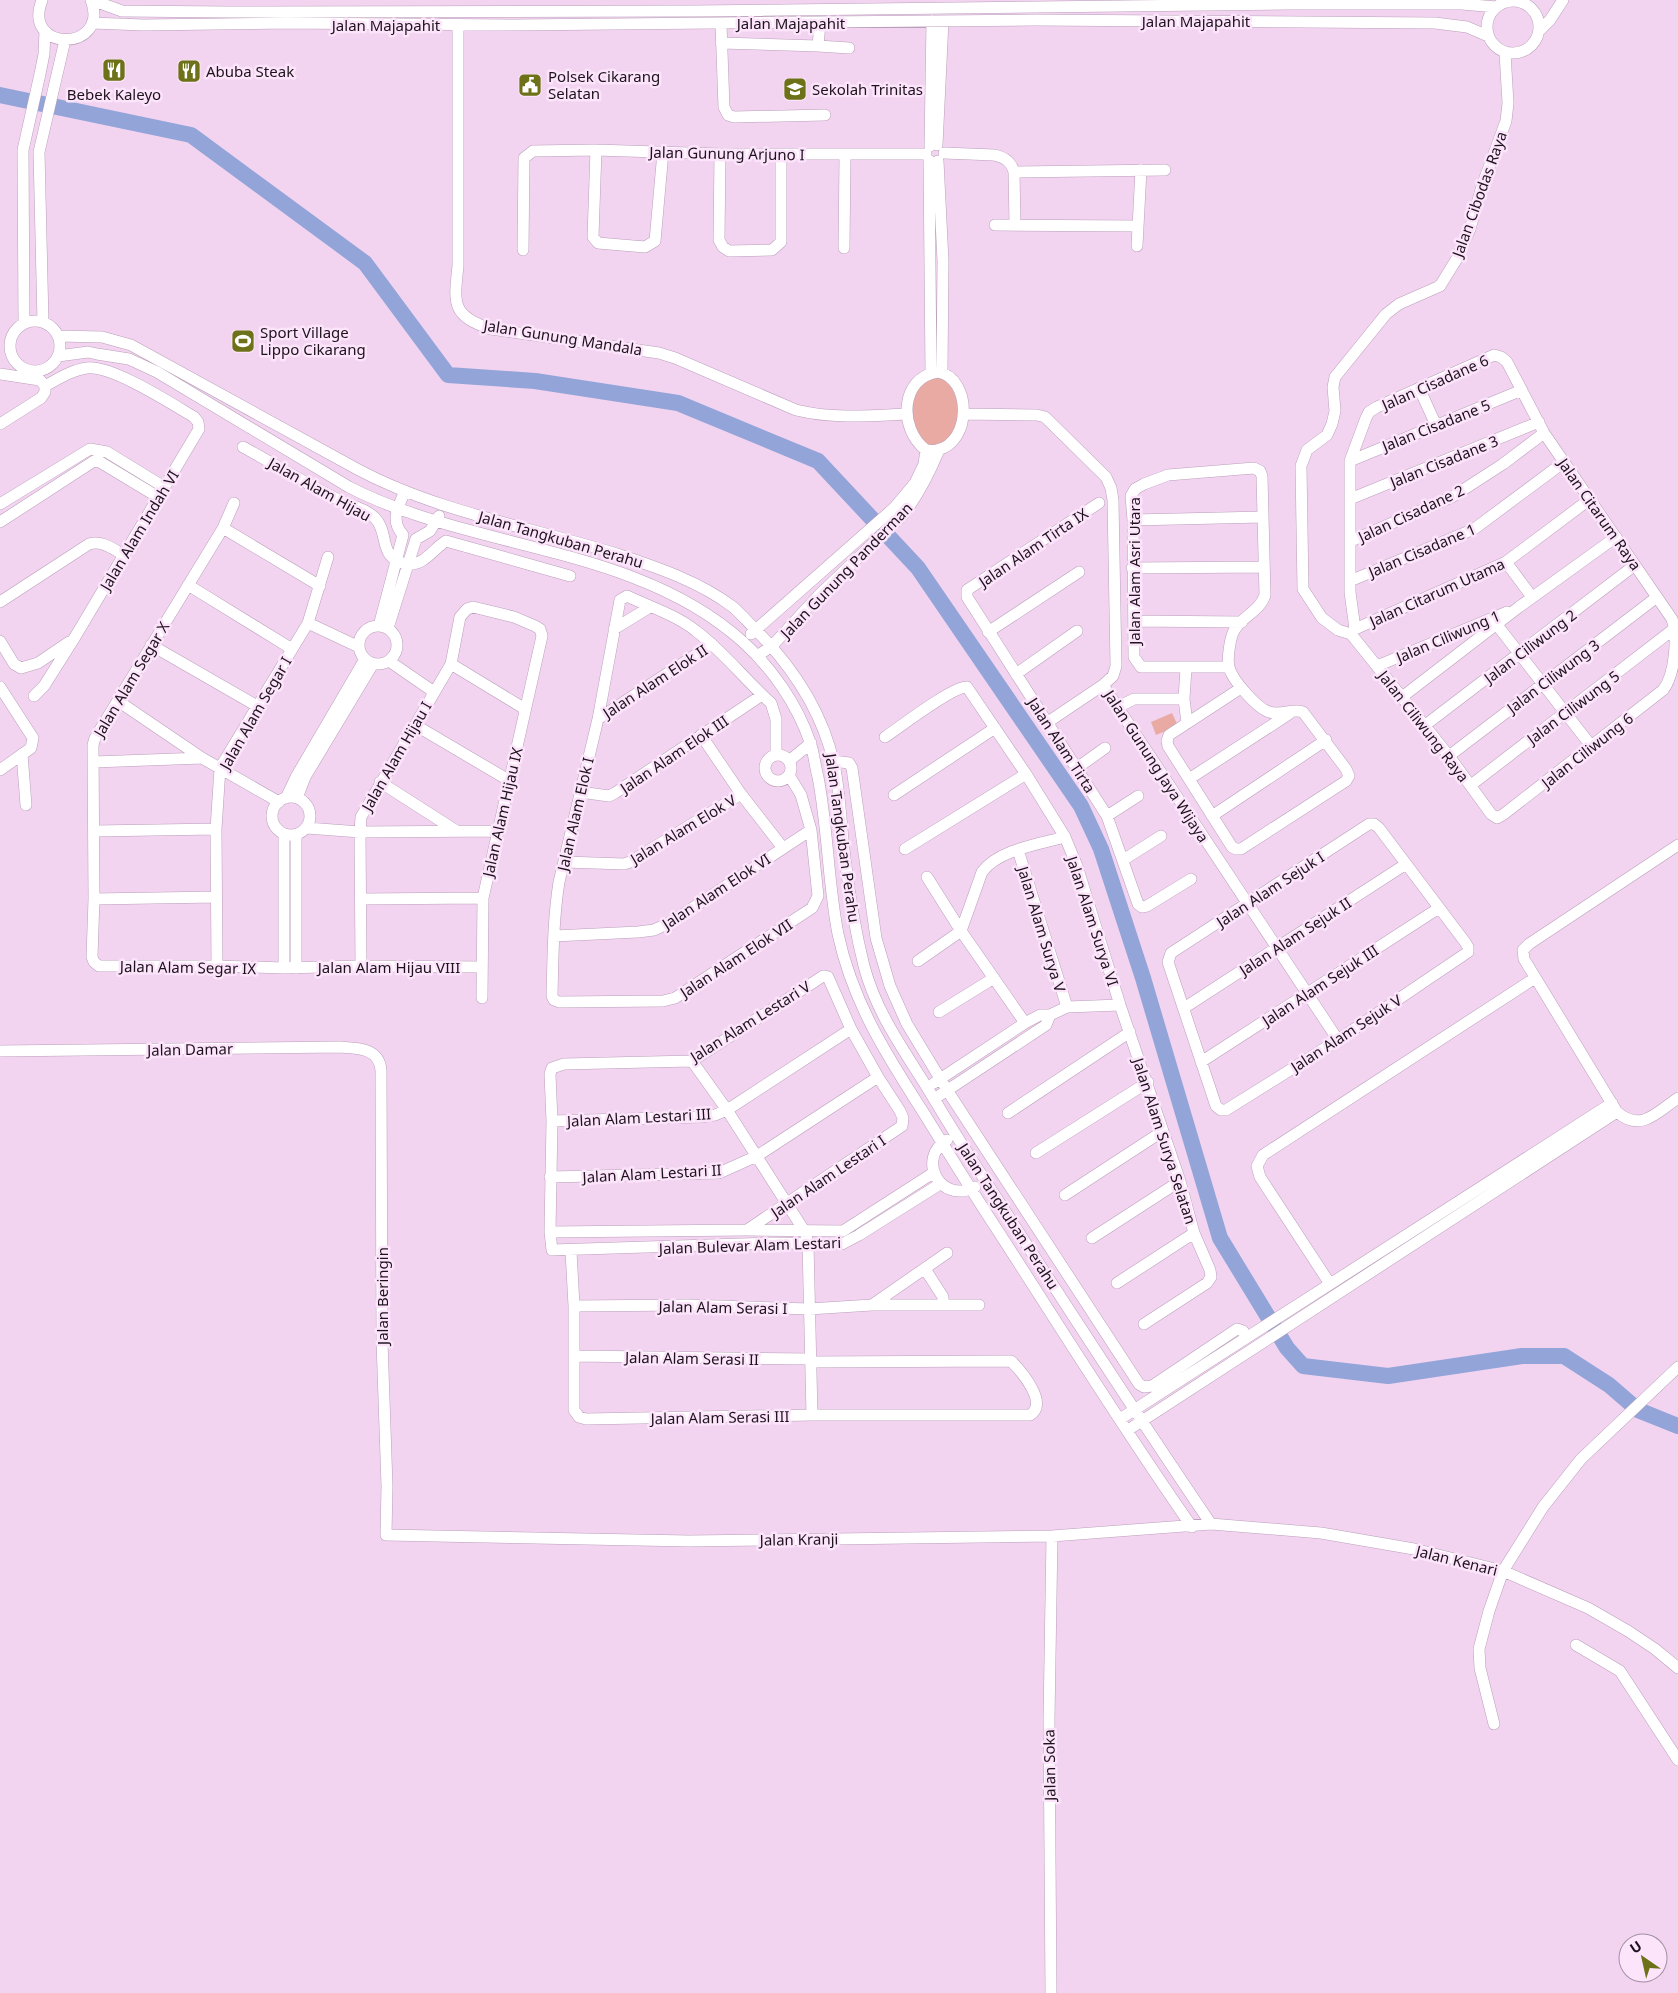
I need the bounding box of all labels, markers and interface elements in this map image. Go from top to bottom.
street label: Jalan Majapahit [1140,11,1251,31]
street label: Jalan Majapahit [735,13,846,33]
street label: Jalan Majapahit [330,15,441,35]
restaurant icon: Bebek Kaleyo [101,57,127,83]
restaurant icon: Abuba Steak [176,58,202,84]
place label: Abuba Steak [206,61,294,81]
place label: Polsek Cikarang Selatan [548,66,660,103]
public building icon: Polsek Cikarang Selatan [517,72,543,98]
school or university icon: Sekolah Trinitas [782,76,808,102]
place label: Sekolah Trinitas [812,79,923,99]
place label: Bebek Kaleyo [67,84,161,104]
street label: Jalan Cibodas Raya [1446,128,1511,261]
street label: Jalan Gunung Arjuno I [647,142,805,164]
street label: Jalan Gunung Mandala [480,314,644,359]
place label: Sport Village Lippo Cikarang [260,322,366,359]
sports icon: Sport Village Lippo Cikarang [230,328,256,354]
street label: Jalan Cisadane 6 [1377,350,1491,415]
street label: Jalan Cisadane 5 [1377,394,1493,457]
street label: Jalan Cisadane 3 [1385,430,1501,493]
street label: Jalan Alam Hijau [263,452,375,525]
street label: Jalan Citarum Raya [1553,452,1646,574]
street label: Jalan Alam Indah VI [94,466,183,596]
street label: Jalan Cisadane 2 [1353,480,1467,547]
street label: Jalan Alam Asri Utara [1124,497,1144,647]
street label: Jalan Gunung Panderman [774,498,916,644]
street label: Jalan Alam Tirta IX [973,503,1092,592]
street label: Jalan Tangkuban Perahu [474,505,646,572]
street label: Jalan Cisadane 1 [1363,518,1479,582]
street label: Jalan Citarum Utama [1365,553,1508,632]
street label: Jalan Ciliwung 1 [1391,605,1503,668]
street label: Jalan Ciliwung 2 [1478,605,1580,689]
street label: Jalan Alam Segar X [88,618,173,742]
street label: Jalan Ciliwung 3 [1501,635,1603,719]
street label: Jalan Alam Elok II [597,640,711,723]
street label: Jalan Alam Segar I [214,653,295,775]
street label: Jalan Ciliwung Raya [1373,665,1474,786]
street label: Jalan Ciliwung 5 [1521,666,1623,750]
street label: Jalan Gunung Jaya Wijaya [1099,684,1214,846]
street label: Jalan Alam Tirta [1023,692,1100,797]
street label: Jalan Alam Hijau I [356,698,435,816]
street label: Jalan Ciliwung 6 [1535,708,1637,793]
street label: Jalan Alam Elok III [614,710,732,799]
street label: Jalan Alam Hijau IX [477,745,527,881]
street label: Jalan Tangkuban Perahu [821,750,865,924]
street label: Jalan Alam Elok I [552,755,598,875]
street label: Jalan Alam Elok V [625,790,740,869]
street label: Jalan Alam Sejuk I [1211,847,1328,932]
street label: Jalan Alam Elok VI [656,849,774,935]
street label: Jalan Alam Surya VI [1062,852,1123,989]
street label: Jalan Alam Surya V [1013,862,1071,994]
street label: Jalan Alam Sejuk II [1233,892,1355,981]
street label: Jalan Alam Elok VII [674,914,796,1003]
street label: Jalan Alam Sejuk III [1256,940,1382,1031]
street label: Jalan Alam Segar IX [118,956,256,978]
street label: Jalan Alam Hijau VIII [316,957,460,977]
street label: Jalan Alam Lestari V [684,976,814,1067]
street label: Jalan Alam Sejuk V [1285,990,1405,1077]
street label: Jalan Damar [145,1038,233,1060]
street label: Jalan Alam Surya Selatan [1128,1053,1201,1227]
street label: Jalan Alam Lestari III [564,1103,712,1131]
street label: Jalan Alam Lestari I [765,1130,889,1223]
street label: Jalan Tangkuban Perahu [953,1137,1064,1293]
street label: Jalan Alam Lestari II [580,1159,722,1187]
street label: Jalan Bulevar Alam Lestari [657,1232,841,1258]
street label: Jalan Beringin [372,1247,392,1347]
street label: Jalan Alam Serasi I [656,1296,788,1318]
street label: Jalan Alam Serasi II [623,1347,759,1369]
street label: Jalan Alam Serasi III [648,1406,790,1428]
street label: Jalan Kranji [758,1528,838,1550]
street label: Jalan Kenari [1412,1540,1500,1580]
street label: Jalan Soka [1038,1729,1060,1803]
north arrow [1618,1933,1668,1983]
text: U [1626,1936,1645,1958]

